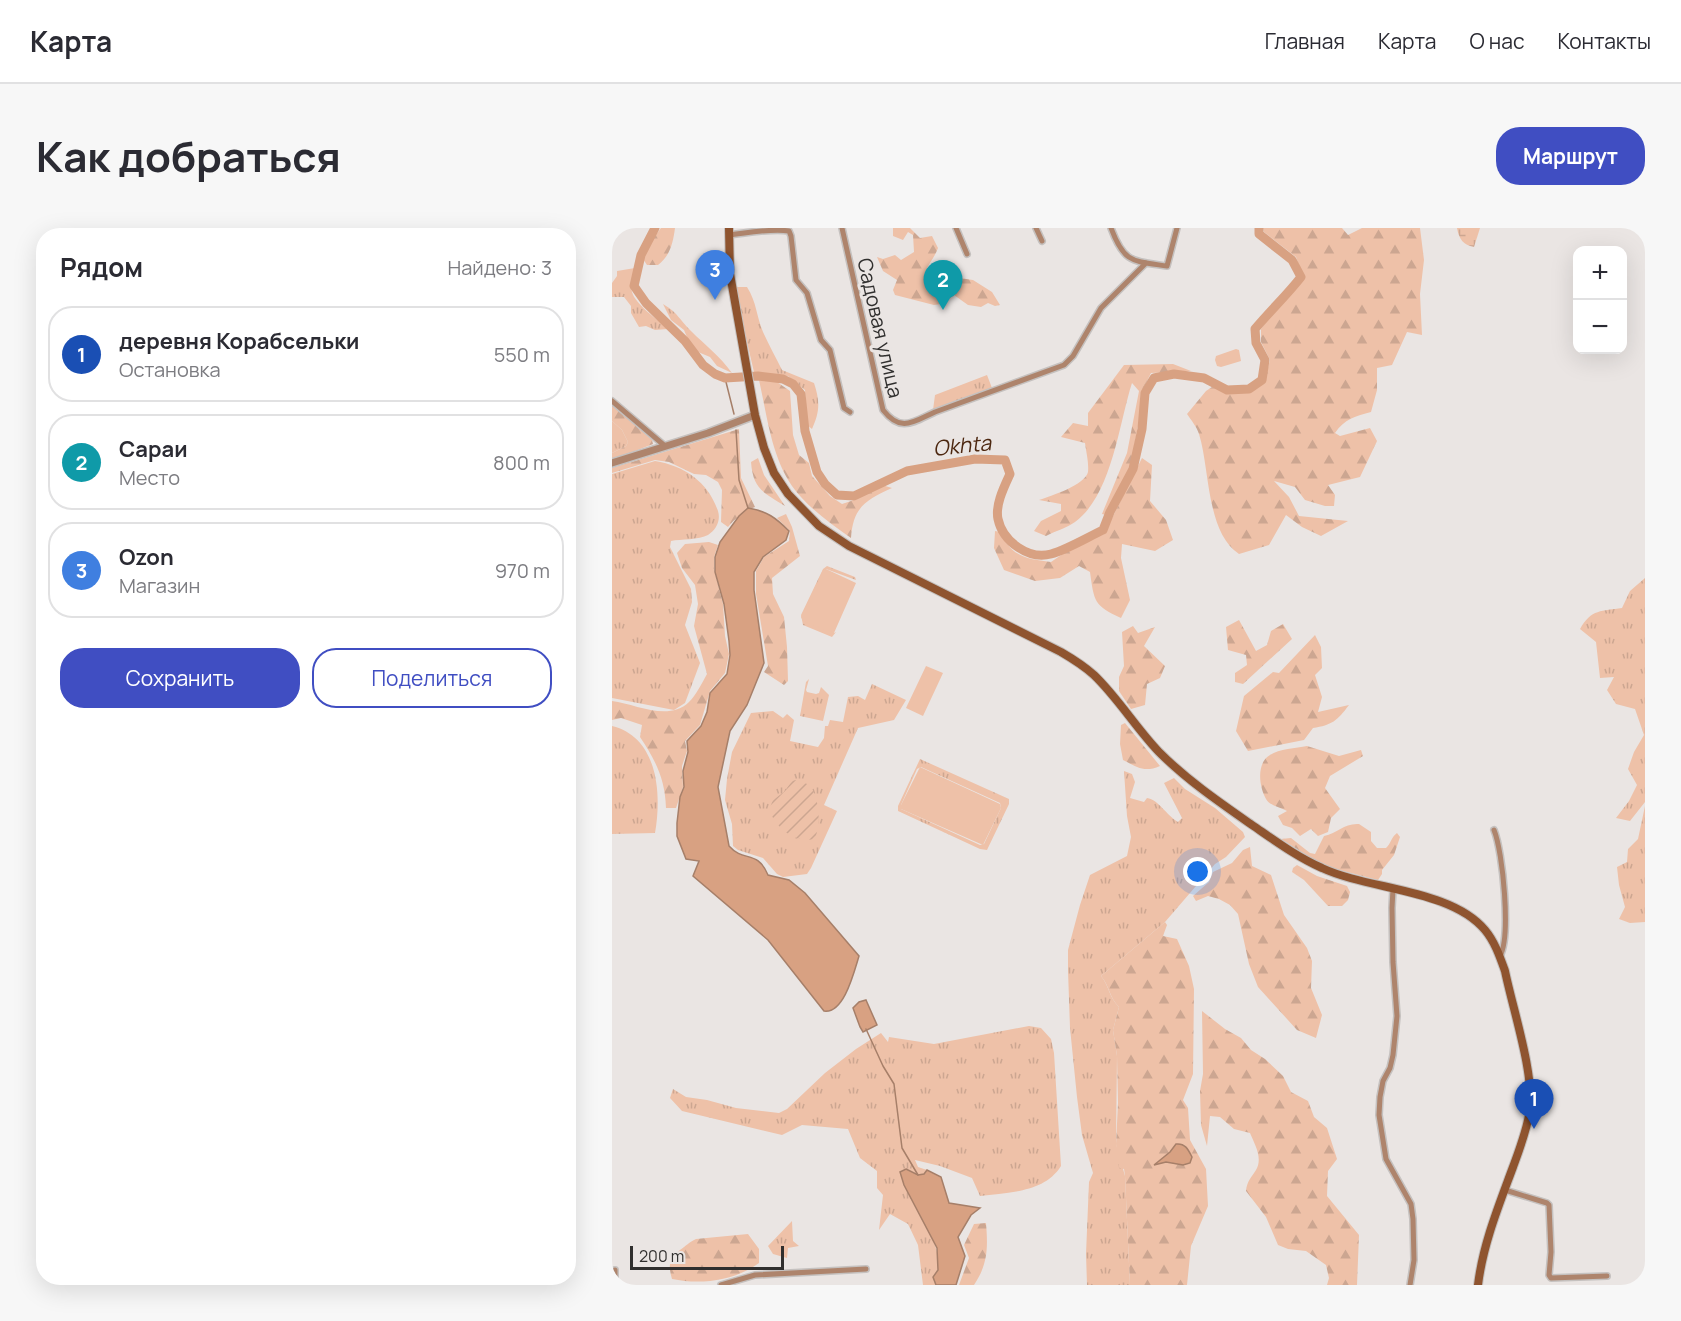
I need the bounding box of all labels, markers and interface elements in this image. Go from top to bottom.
text: Карта [30,22,112,60]
text: Главная [1265,27,1345,55]
text: Карта [1378,27,1436,55]
text: О нас [1469,27,1525,55]
text: Контакты [1558,27,1651,55]
text: Как добраться [36,127,341,185]
button: Маршрут [1496,127,1645,185]
map controls [1573,246,1627,354]
button: + [1573,246,1627,300]
text: Рядом [60,249,143,285]
pin: 3 [696,250,734,300]
text: Найдено: 3 [447,254,552,281]
street label: Садовая улица [851,255,910,400]
pin: 2 [924,260,962,310]
button: − [1573,300,1627,354]
text: деревня Корабсельки [119,326,359,356]
text: 1 [77,341,86,368]
text: 550 m [494,341,550,368]
text: Остановка [119,356,221,383]
water label: Okhta [932,428,994,462]
text: Сараи [119,434,188,464]
text: 2 [76,449,87,476]
text: 800 m [493,449,550,476]
text: Место [119,464,180,491]
text: Ozon [119,542,174,572]
text: 3 [76,557,87,584]
text: 970 m [495,557,550,584]
text: Магазин [119,572,200,599]
button: Сохранить [60,648,300,708]
button: Поделиться [312,648,552,708]
your location [1183,857,1212,886]
pin: 1 [1514,1080,1554,1129]
scale bar [630,1243,784,1270]
text: 200 m [639,1245,684,1267]

